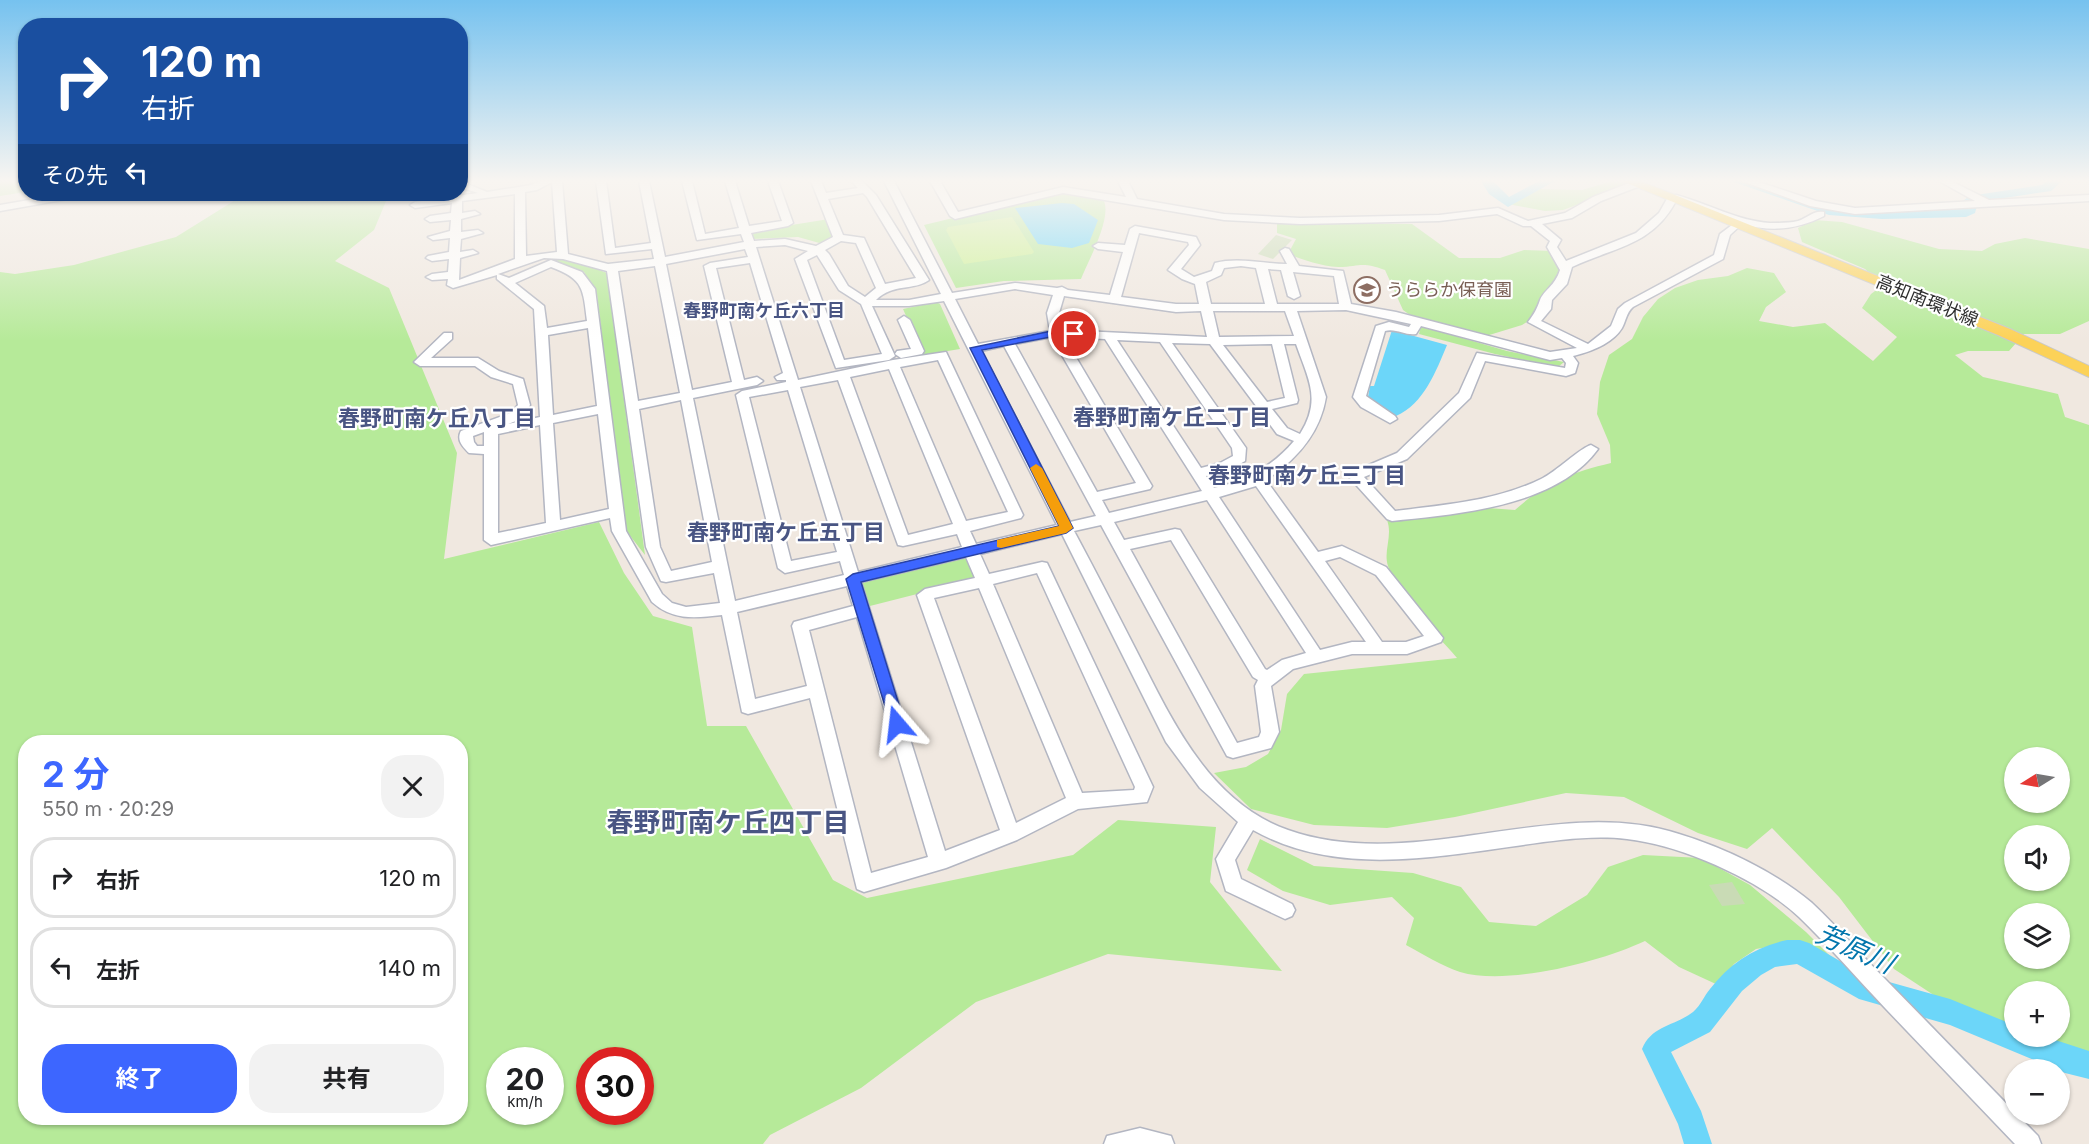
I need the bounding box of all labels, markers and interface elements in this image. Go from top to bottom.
text: 120 m [141,36,262,87]
icon: right [42,42,120,120]
text: 右折 [141,92,195,125]
icon: left [120,156,153,189]
text: その先 [42,162,108,188]
street label: 高知南環状線 [1873,271,1981,331]
school or university icon: うららか保育園 [1352,275,1382,305]
place label: うららか保育園 [1386,279,1512,300]
district label: 春野町南ケ丘六丁目 [683,300,845,321]
pin [1048,308,1099,359]
icon: arrive [1057,317,1090,350]
district label: 春野町南ケ丘二丁目 [1073,404,1271,430]
district label: 春野町南ケ丘八丁目 [338,405,536,431]
district label: 春野町南ケ丘三丁目 [1208,462,1406,488]
district label: 春野町南ケ丘五丁目 [687,519,885,545]
position arrow [865,692,929,756]
north arrow [2004,747,2070,813]
map controls [2004,747,2070,1125]
text: 2 分 [42,752,109,796]
button: close [381,755,444,818]
text: 550 m · 20:29 [42,797,174,821]
district label: 春野町南ケ丘四丁目 [607,806,850,839]
button: sound [2004,825,2070,891]
icon: right [45,861,78,894]
text: 120 m [379,865,441,891]
text: 右折 [96,867,140,893]
button: layers [2004,903,2070,969]
water label: 芳原川 [1811,917,1902,981]
icon: left [45,951,78,984]
text: 140 m [379,955,441,981]
text: 左折 [96,957,140,983]
button: + [2004,981,2070,1047]
button: 終了 [42,1044,237,1113]
button: 共有 [249,1044,444,1113]
speed limit sign: 30 [576,1047,654,1125]
button: − [2004,1059,2070,1125]
text: 20 [505,1061,545,1097]
text: km/h [507,1092,543,1111]

